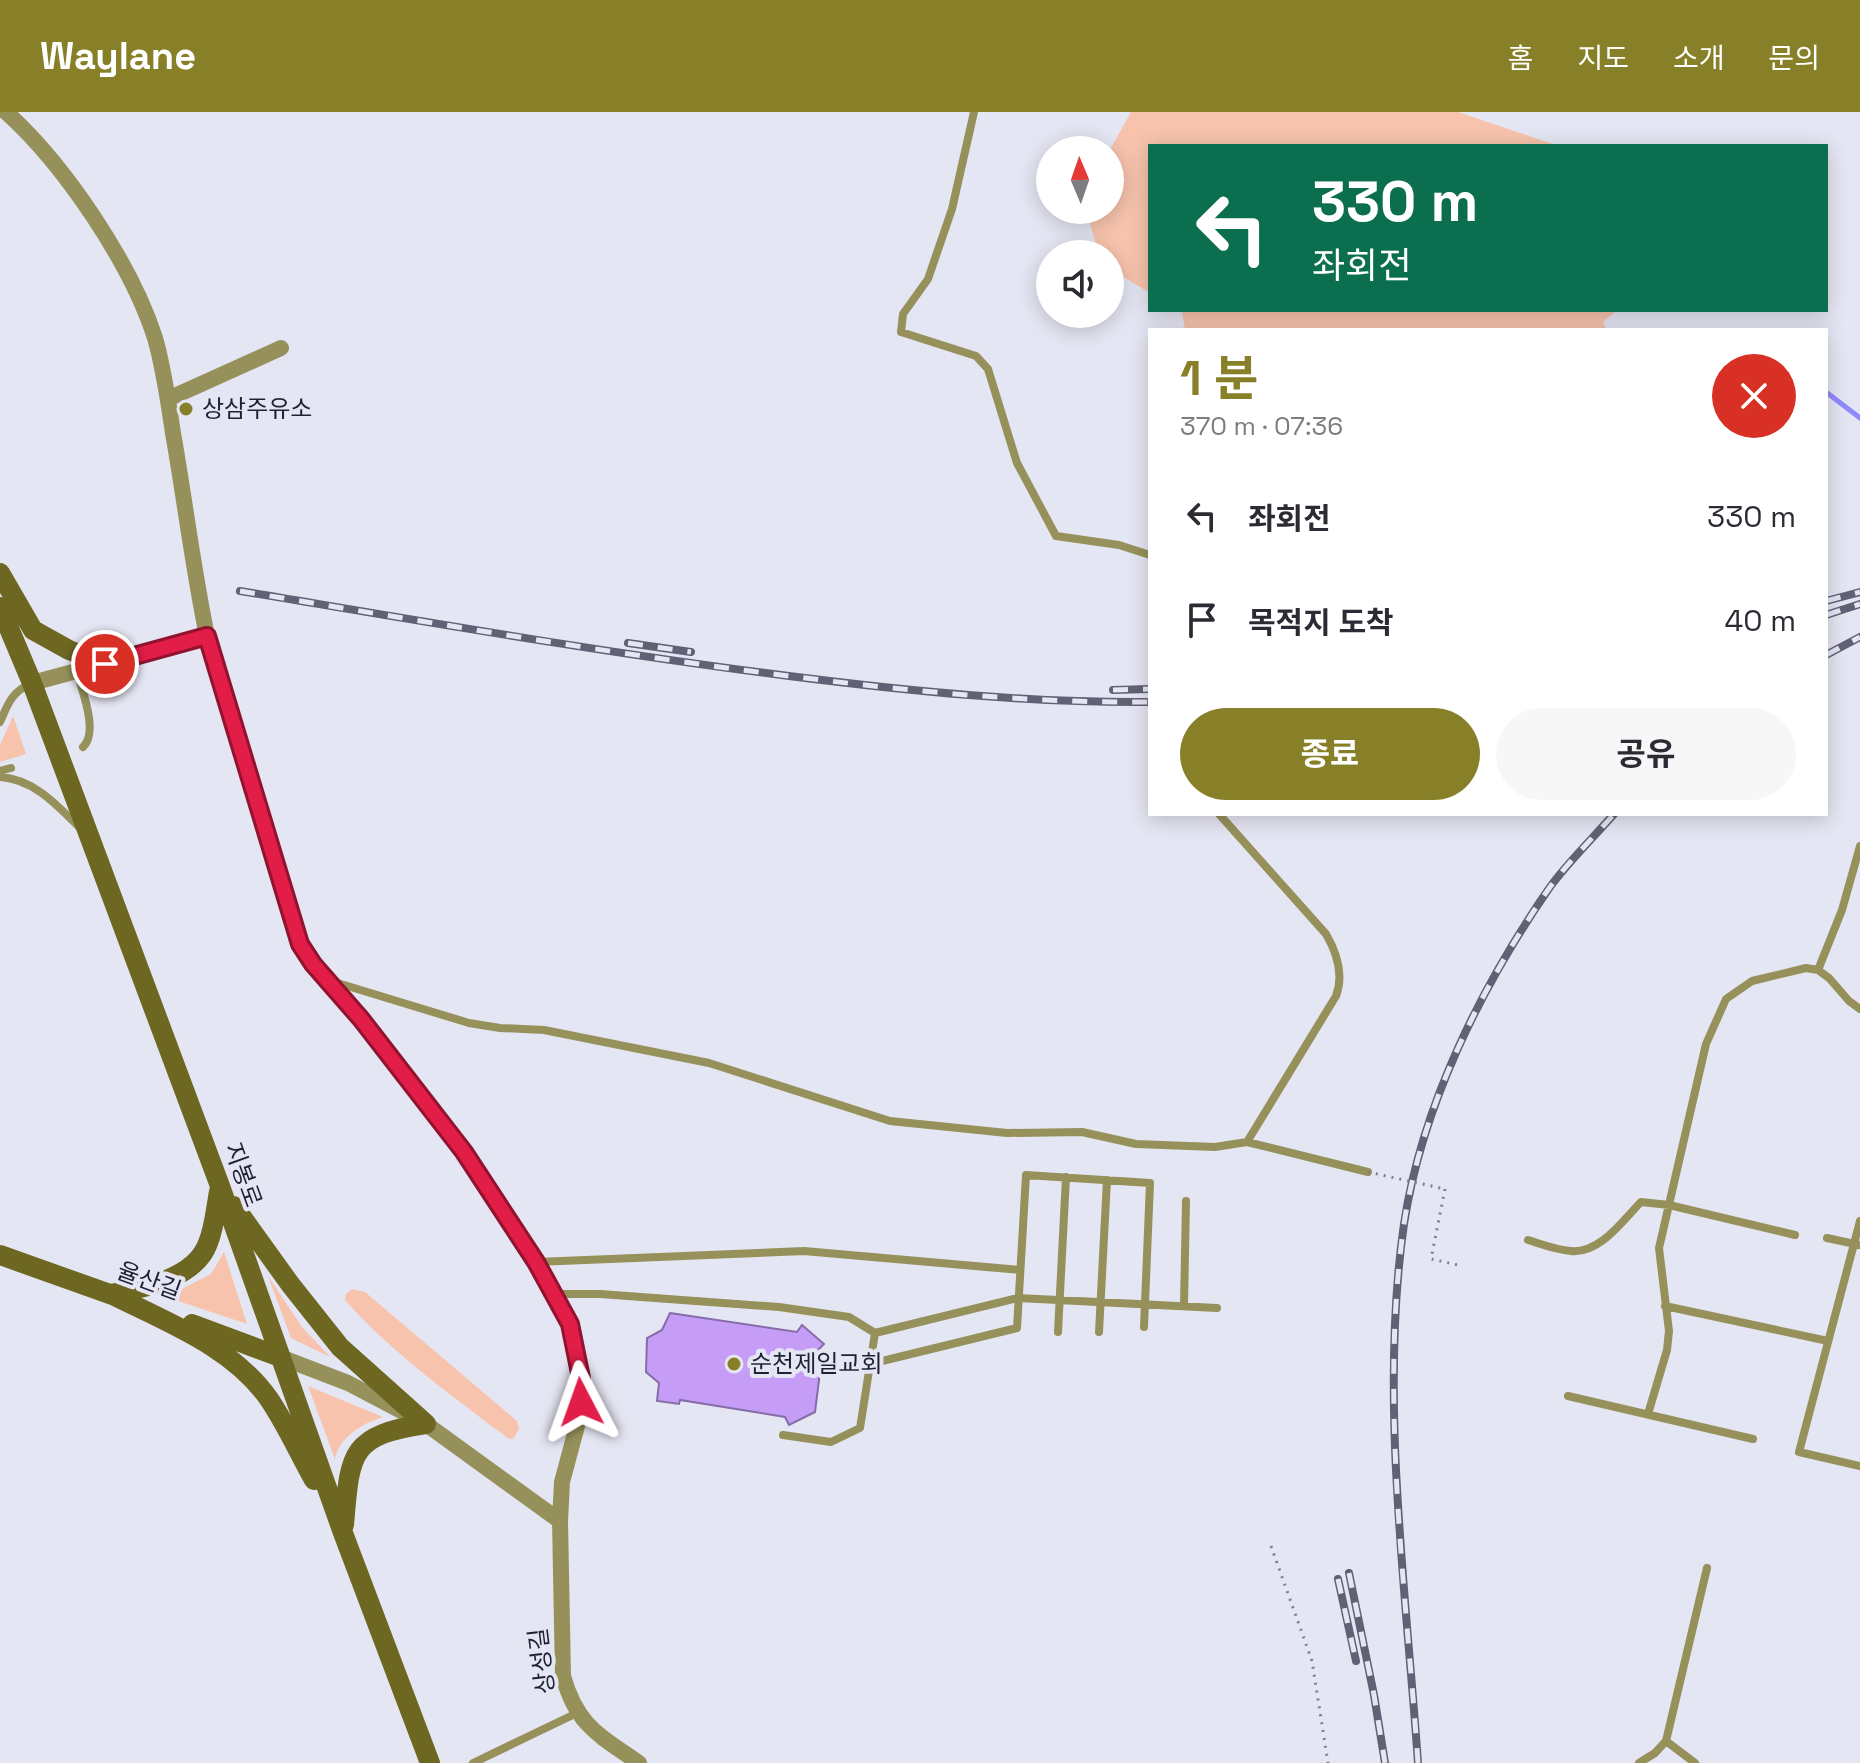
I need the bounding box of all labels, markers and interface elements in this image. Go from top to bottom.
text: Waylane [40,32,196,80]
text: 홈 [1508,40,1533,76]
text: 지도 [1577,40,1629,76]
text: 소개 [1673,40,1724,76]
text: 문의 [1768,40,1820,76]
north arrow [1036,136,1124,224]
map controls [1036,136,1124,328]
text: 330 m [1312,166,1478,237]
icon: left [1180,176,1284,280]
button: sound [1036,240,1124,328]
text: 좌회전 [1312,243,1411,289]
text: 1 분 [1180,348,1258,409]
button: close [1712,354,1796,438]
place label: 상삼주유소 [202,393,312,424]
marker: 상삼주유소 [177,400,195,418]
text: 370 m · 07:36 [1180,409,1343,443]
icon: left [1180,494,1224,538]
text: 330 m [1707,497,1796,536]
text: 좌회전 [1248,499,1331,538]
icon: arrive [1180,598,1224,642]
text: 40 m [1725,601,1796,640]
text: 목적지 도착 [1248,603,1394,642]
pin [71,630,139,698]
icon: arrive [83,642,127,686]
button: 종료 [1180,708,1480,800]
button: 공유 [1496,708,1796,800]
street label: 지봉로 [218,1138,269,1211]
street label: 율산길 [113,1255,186,1306]
place label: 순천제일교회 [750,1348,882,1379]
marker: 순천제일교회 [725,1355,743,1373]
position arrow [539,1360,623,1444]
street label: 상성길 [522,1626,561,1696]

